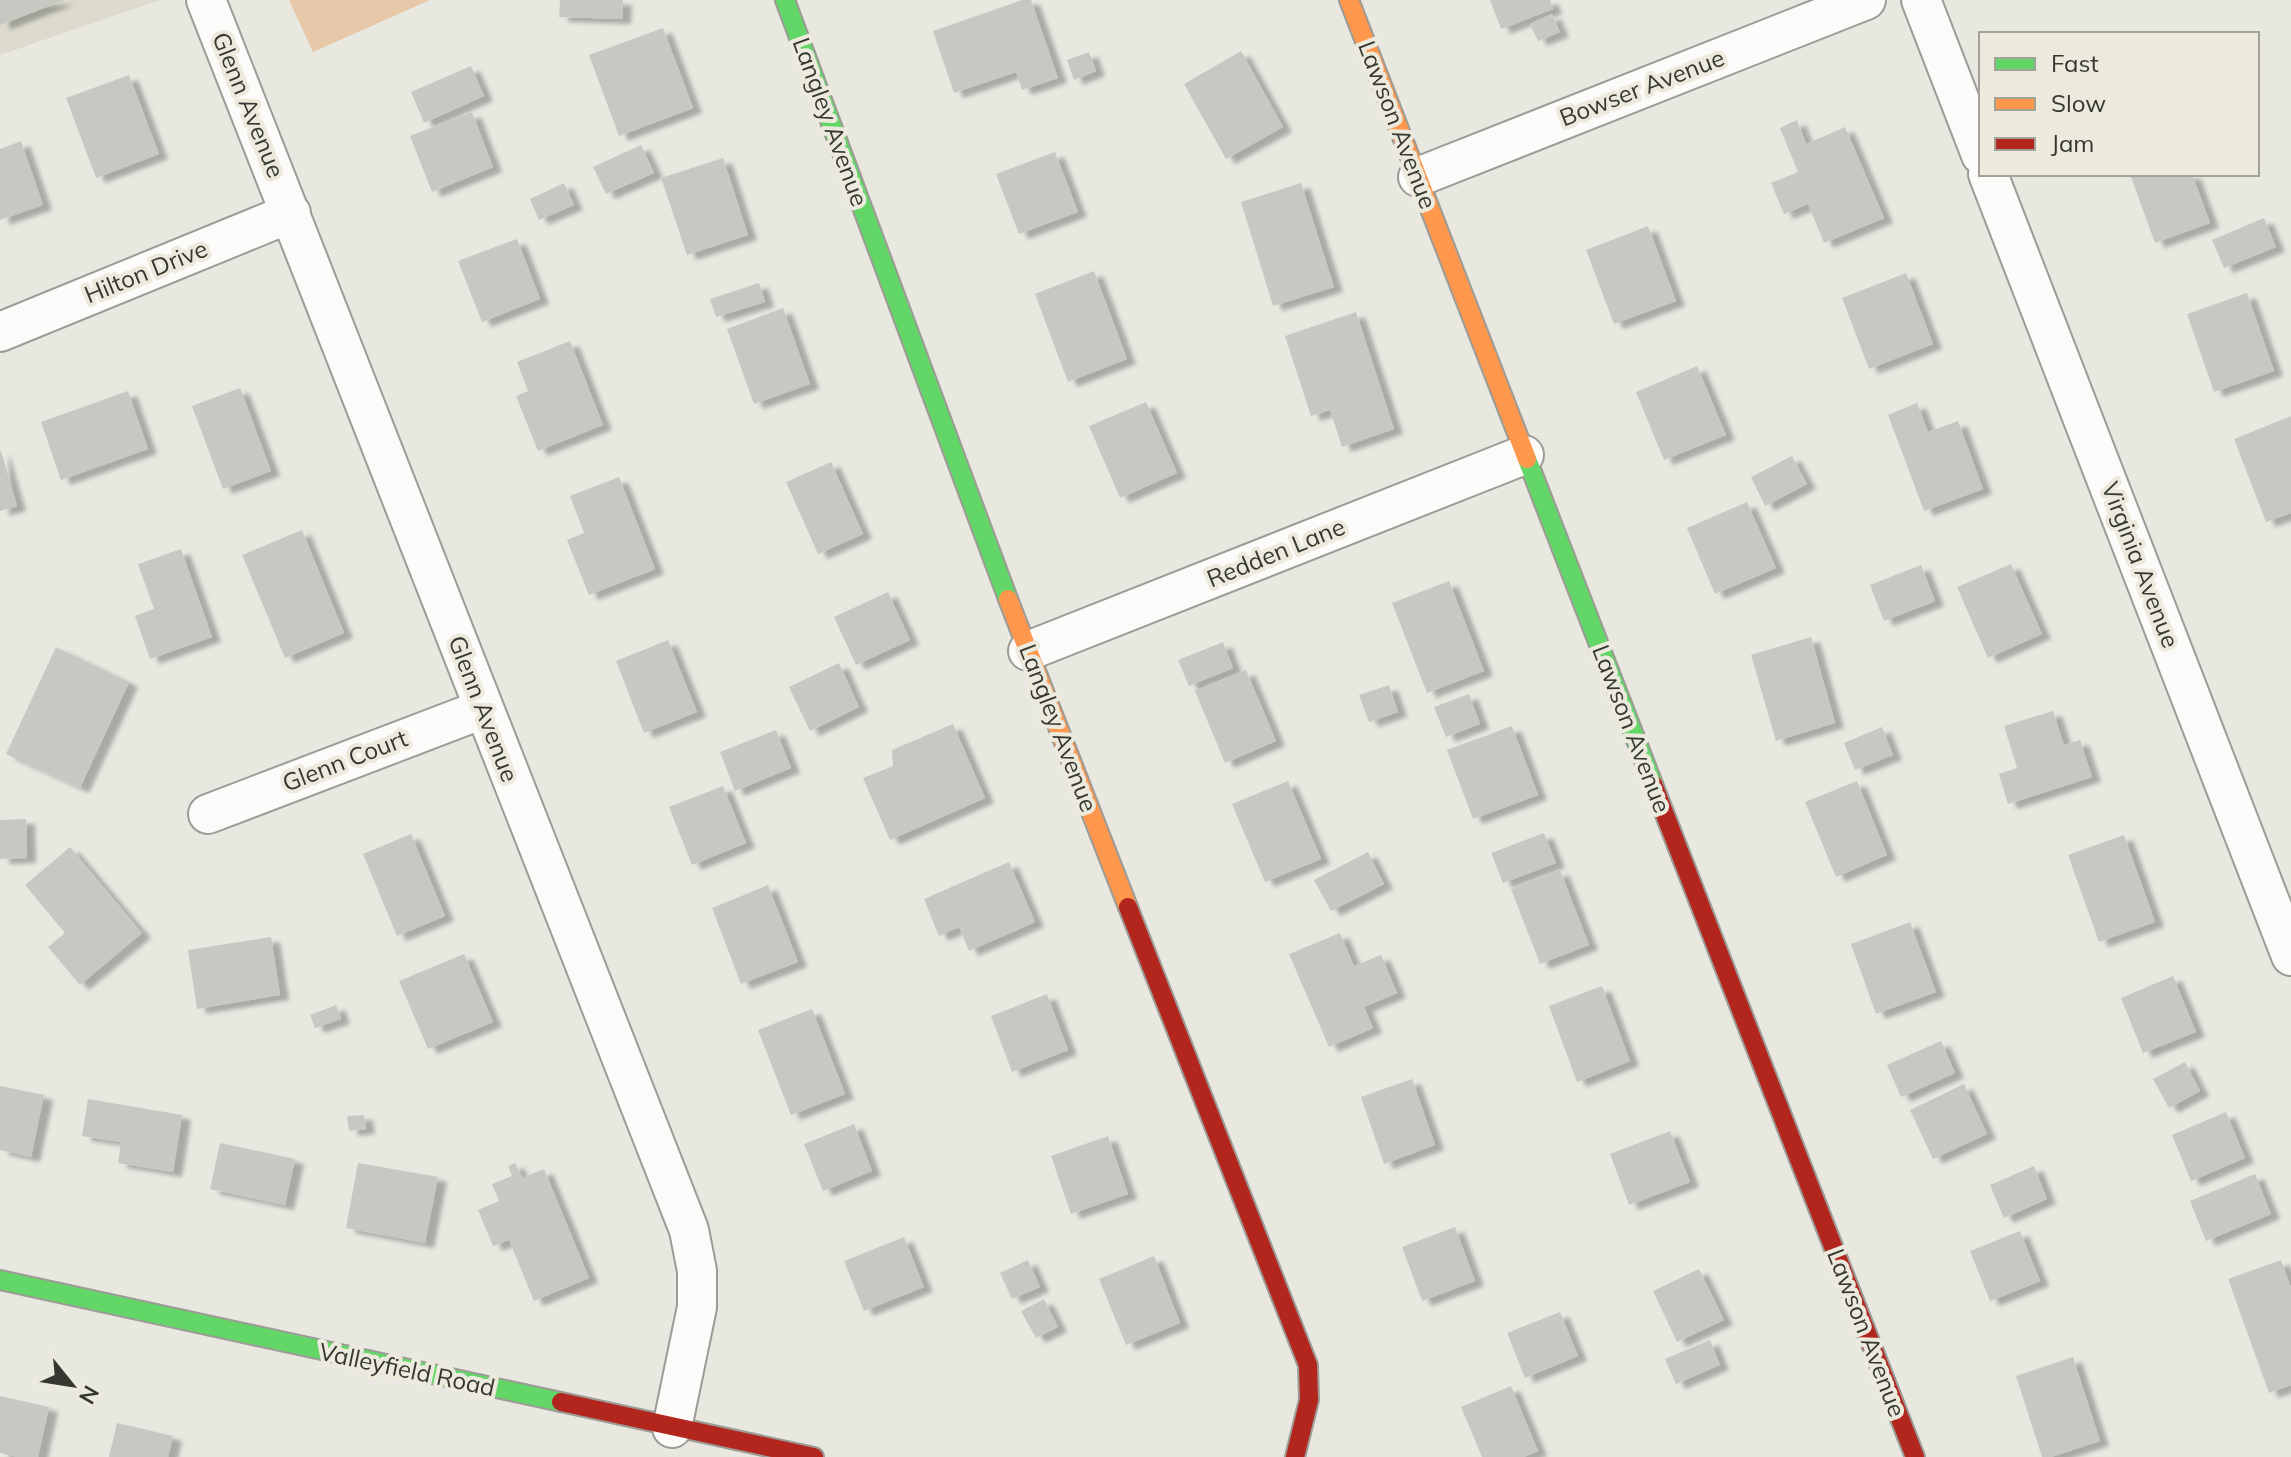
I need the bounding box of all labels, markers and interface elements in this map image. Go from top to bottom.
street label: Glenn Avenue [206,27,292,182]
legend [1979,32,2259,176]
street label: Langley Avenue [787,33,875,210]
street label: Lawson Avenue [1352,36,1444,213]
street label: Bowser Avenue [1555,42,1728,132]
text: Fast [2051,48,2099,78]
text: Slow [2051,88,2106,118]
text: Jam [2051,128,2094,158]
street label: Hilton Drive [80,233,212,309]
street label: Virginia Avenue [2096,477,2186,652]
street label: Redden Lane [1202,511,1349,593]
street label: Glenn Avenue [442,631,526,786]
street label: Langley Avenue [1013,640,1105,816]
street label: Lawson Avenue [1586,640,1678,817]
street label: Glenn Court [278,722,411,798]
street label: Lawson Avenue [1821,1244,1913,1421]
street label: Valleyfield Road [317,1336,498,1402]
north arrow [32,1345,112,1425]
text: N [73,1381,106,1409]

